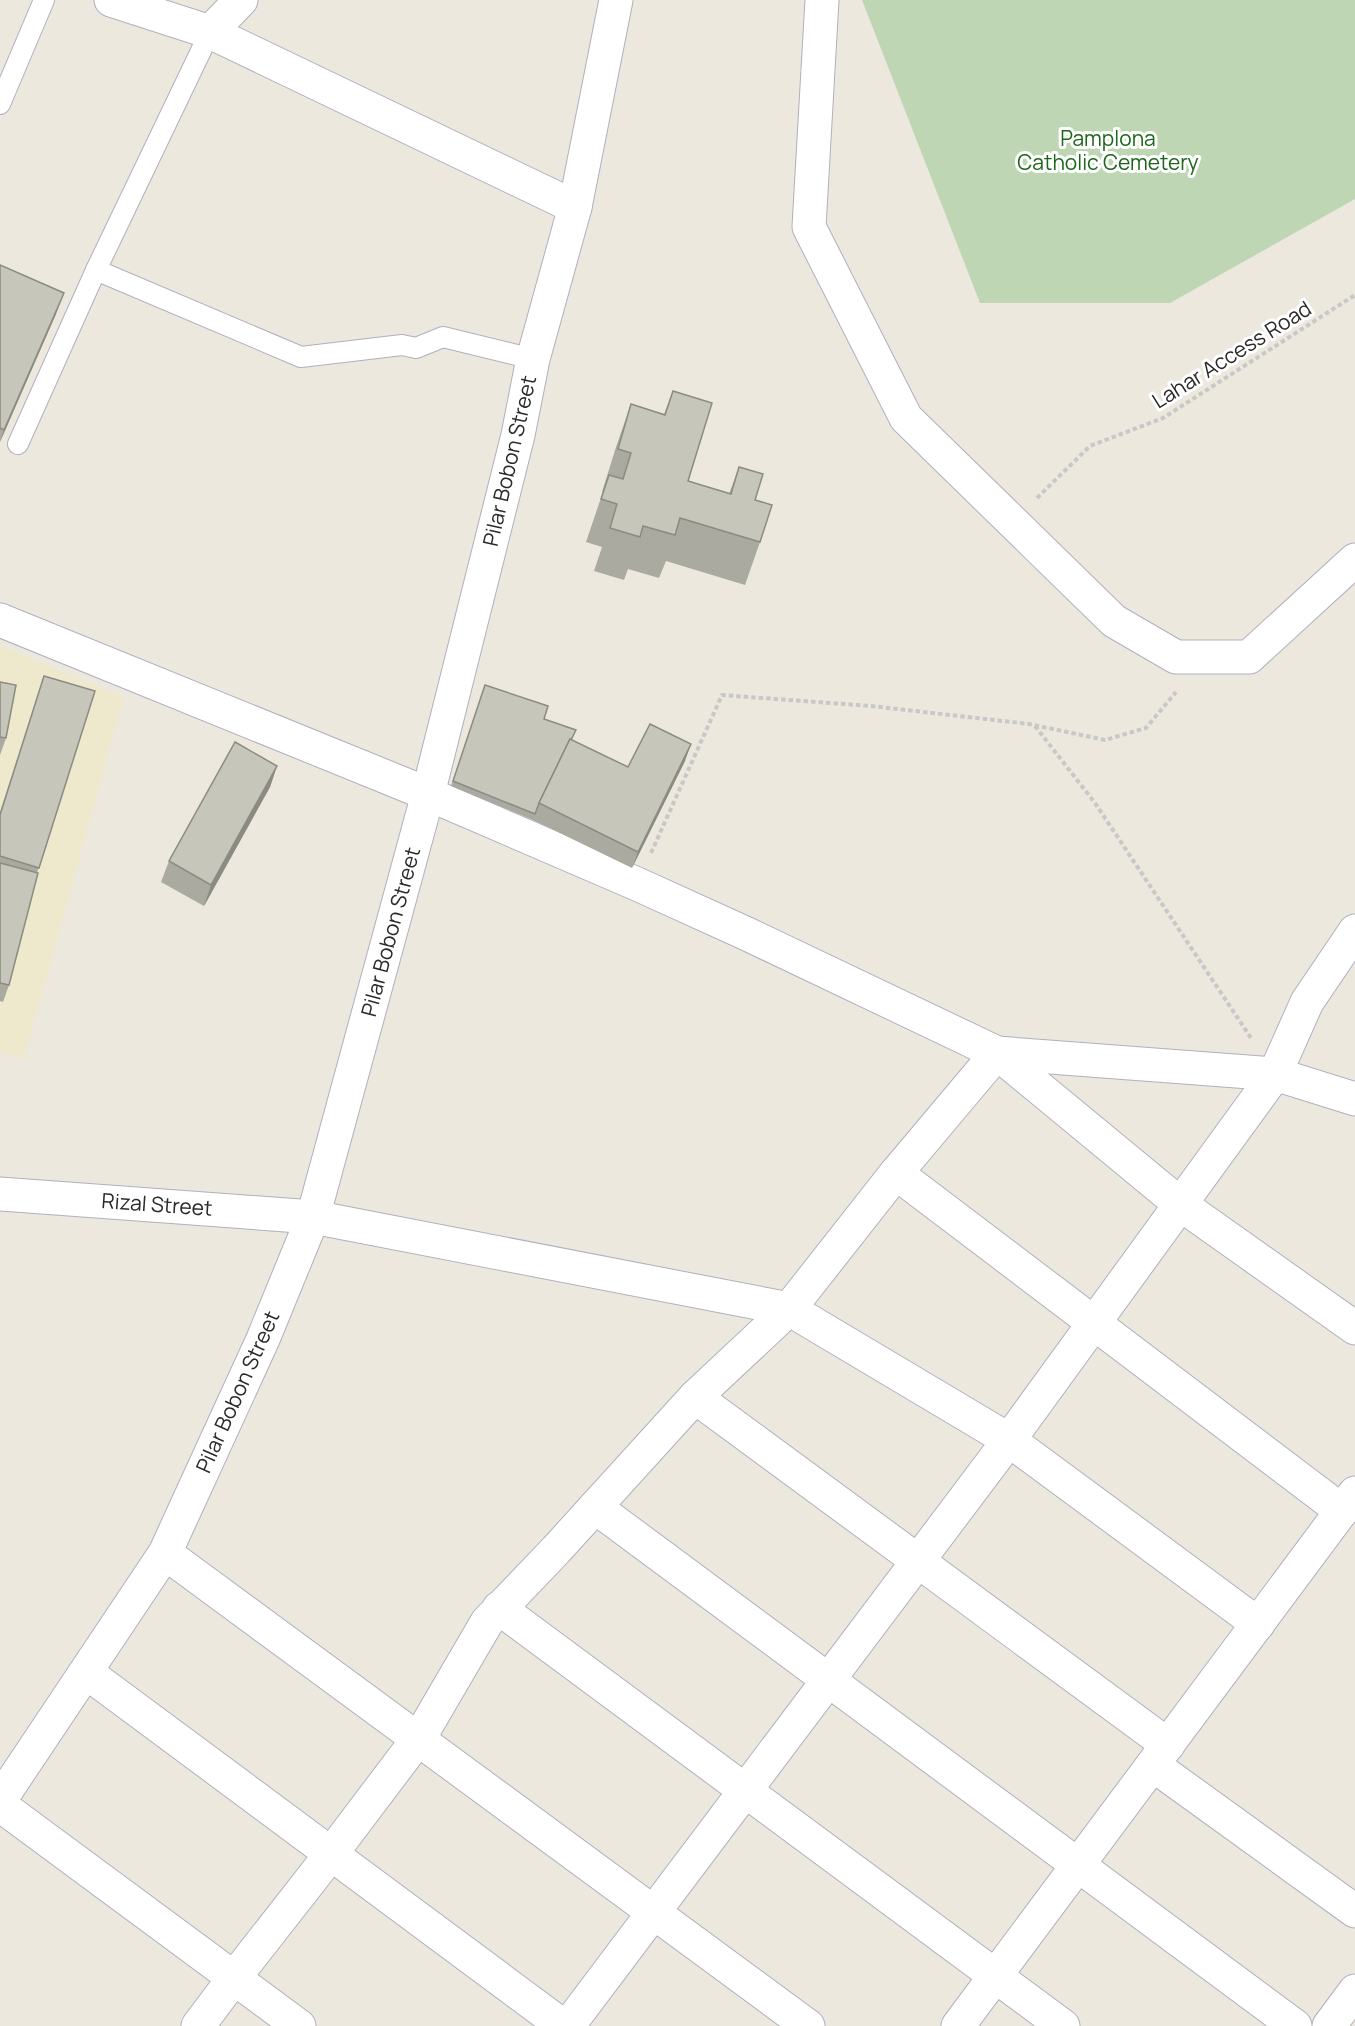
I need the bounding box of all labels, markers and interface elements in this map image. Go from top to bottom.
park label: Pamplona Catholic Cemetery [1017,124,1199,176]
street label: Lahar Access Road [1147,294,1316,414]
street label: Pilar Bobon Street [476,373,542,549]
street label: Pilar Bobon Street [354,844,426,1020]
street label: Rizal Street [101,1186,213,1222]
street label: Pilar Bobon Street [189,1306,285,1477]

